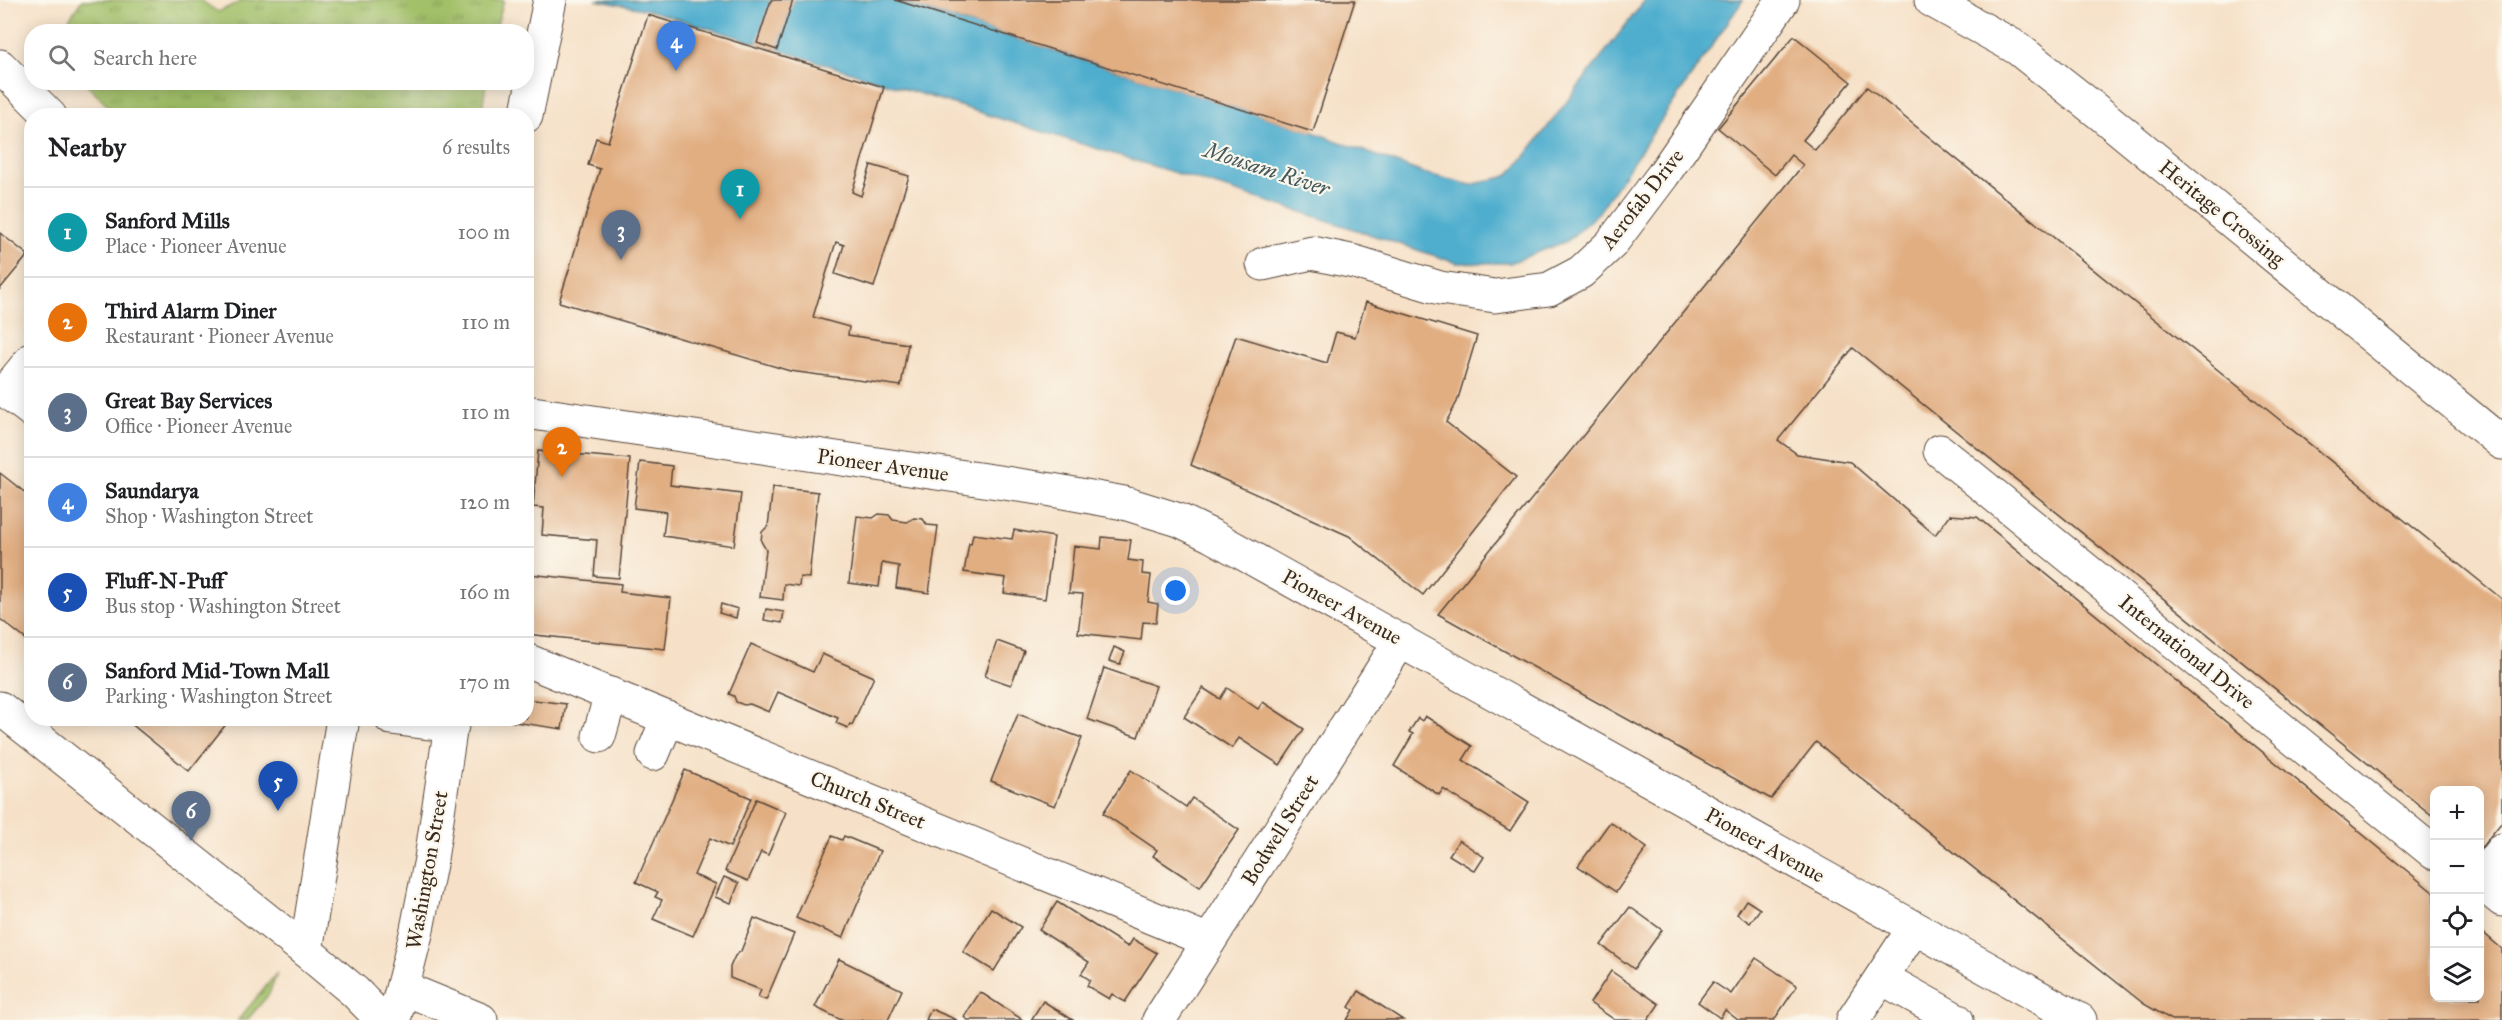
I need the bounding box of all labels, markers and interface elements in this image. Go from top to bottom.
pin: 4 [656,22,696,71]
search box [24,24,534,90]
icon: search [45,41,78,74]
text: Search here [93,44,197,71]
text: Nearby [48,131,126,163]
text: 6 results [442,135,510,159]
water label: Mousam River [1199,135,1335,203]
street label: Aerofab Drive [1594,143,1689,255]
street label: Heritage Crossing [2154,154,2290,272]
pin: 1 [720,170,760,219]
text: Sanford Mills [105,207,230,234]
pin: 3 [602,210,640,260]
text: 1 [64,220,71,244]
text: 100 m [458,220,510,244]
text: Place · Pioneer Avenue [105,234,286,258]
text: Third Alarm Diner [105,297,277,324]
text: 2 [63,310,72,334]
text: 110 m [462,310,510,334]
text: Restaurant · Pioneer Avenue [105,324,334,348]
text: Great Bay Services [105,387,272,414]
text: 3 [64,400,72,424]
text: 110 m [462,400,510,424]
text: Office · Pioneer Avenue [105,414,292,438]
pin: 2 [542,428,582,477]
street label: Pioneer Avenue [815,443,951,487]
text: Saundarya [105,477,199,504]
text: 4 [62,490,73,514]
text: 120 m [459,490,510,514]
text: Shop · Washington Street [105,504,313,528]
street label: Pioneer Avenue [1278,563,1407,651]
text: Fluff-N-Puff [105,567,224,594]
your location [1161,576,1190,605]
text: 5 [63,580,72,604]
text: 160 m [459,580,510,604]
street label: International Drive [2114,589,2260,715]
text: Bus stop · Washington Street [105,594,341,618]
text: Sanford Mid-Town Mall [105,657,329,684]
text: 6 [62,670,73,694]
text: 170 m [459,670,510,694]
text: Parking · Washington Street [105,684,332,708]
pin: 5 [258,762,298,811]
street label: Church Street [807,765,930,835]
street label: Bodwell Street [1236,769,1325,890]
map controls [2430,786,2484,1002]
button: + [2430,786,2484,840]
street label: Washington Street [400,788,454,951]
pin: 6 [172,792,210,841]
street label: Pioneer Avenue [1701,801,1830,889]
button: − [2430,840,2484,894]
button: locate [2430,894,2484,948]
button: layers [2430,948,2484,1002]

